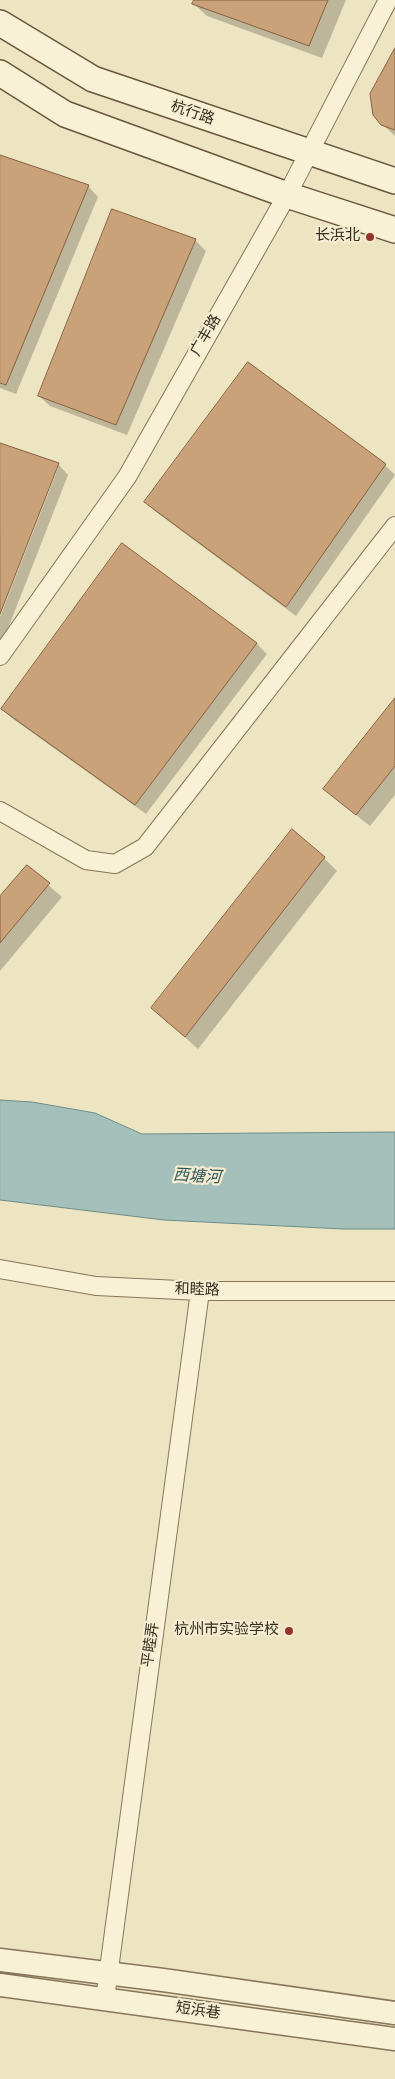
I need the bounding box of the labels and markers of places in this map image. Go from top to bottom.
place label: 长浜北 [315,228,360,246]
marker: 长浜北 [364,231,376,243]
place label: 杭州市实验学校 [174,1622,279,1640]
marker: 杭州市实验学校 [283,1625,295,1637]

